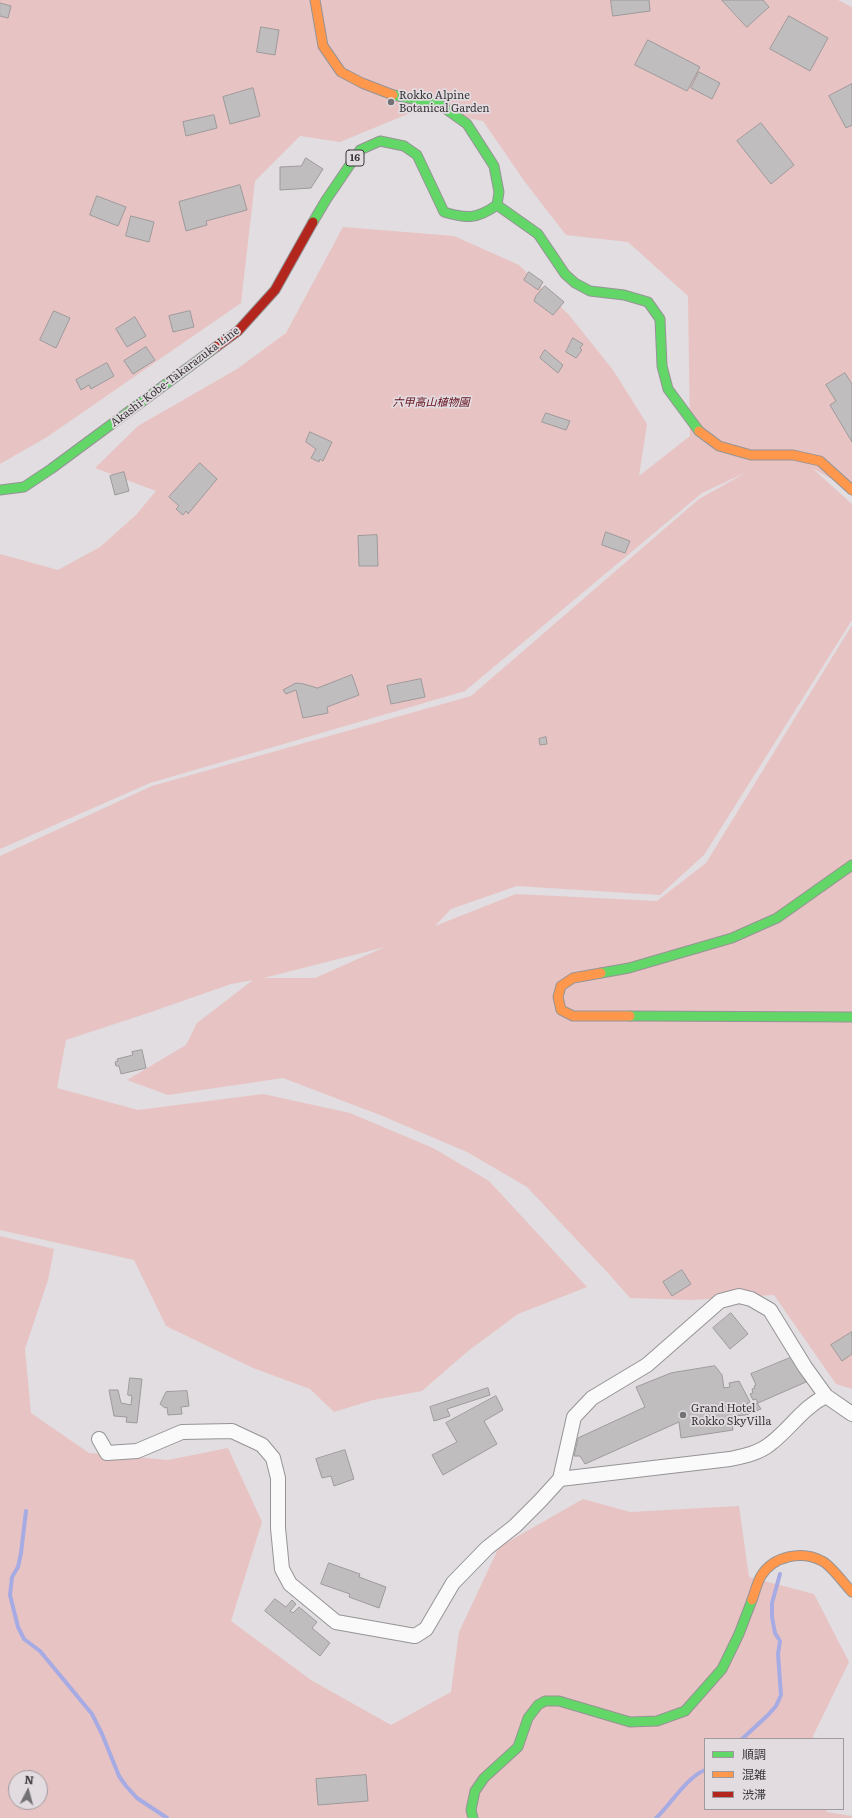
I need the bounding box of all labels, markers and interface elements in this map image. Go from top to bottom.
place label: Rokko Alpine Botanical Garden [399,89,490,115]
marker: Rokko Alpine Botanical Garden [386,97,396,107]
road number: 16 [346,150,364,166]
street label: Akashi-Kobe-Takarazuka Line [108,324,242,430]
park label: 六甲高山植物園 [393,396,469,410]
place label: Grand Hotel Rokko SkyVilla [691,1402,771,1428]
marker: Grand Hotel Rokko SkyVilla [678,1410,688,1420]
legend [704,1738,844,1810]
text: 順調 [742,1745,766,1763]
text: 混雑 [742,1765,766,1783]
north arrow [8,1770,48,1810]
text: N [24,1771,35,1787]
text: 渋滞 [742,1785,766,1803]

